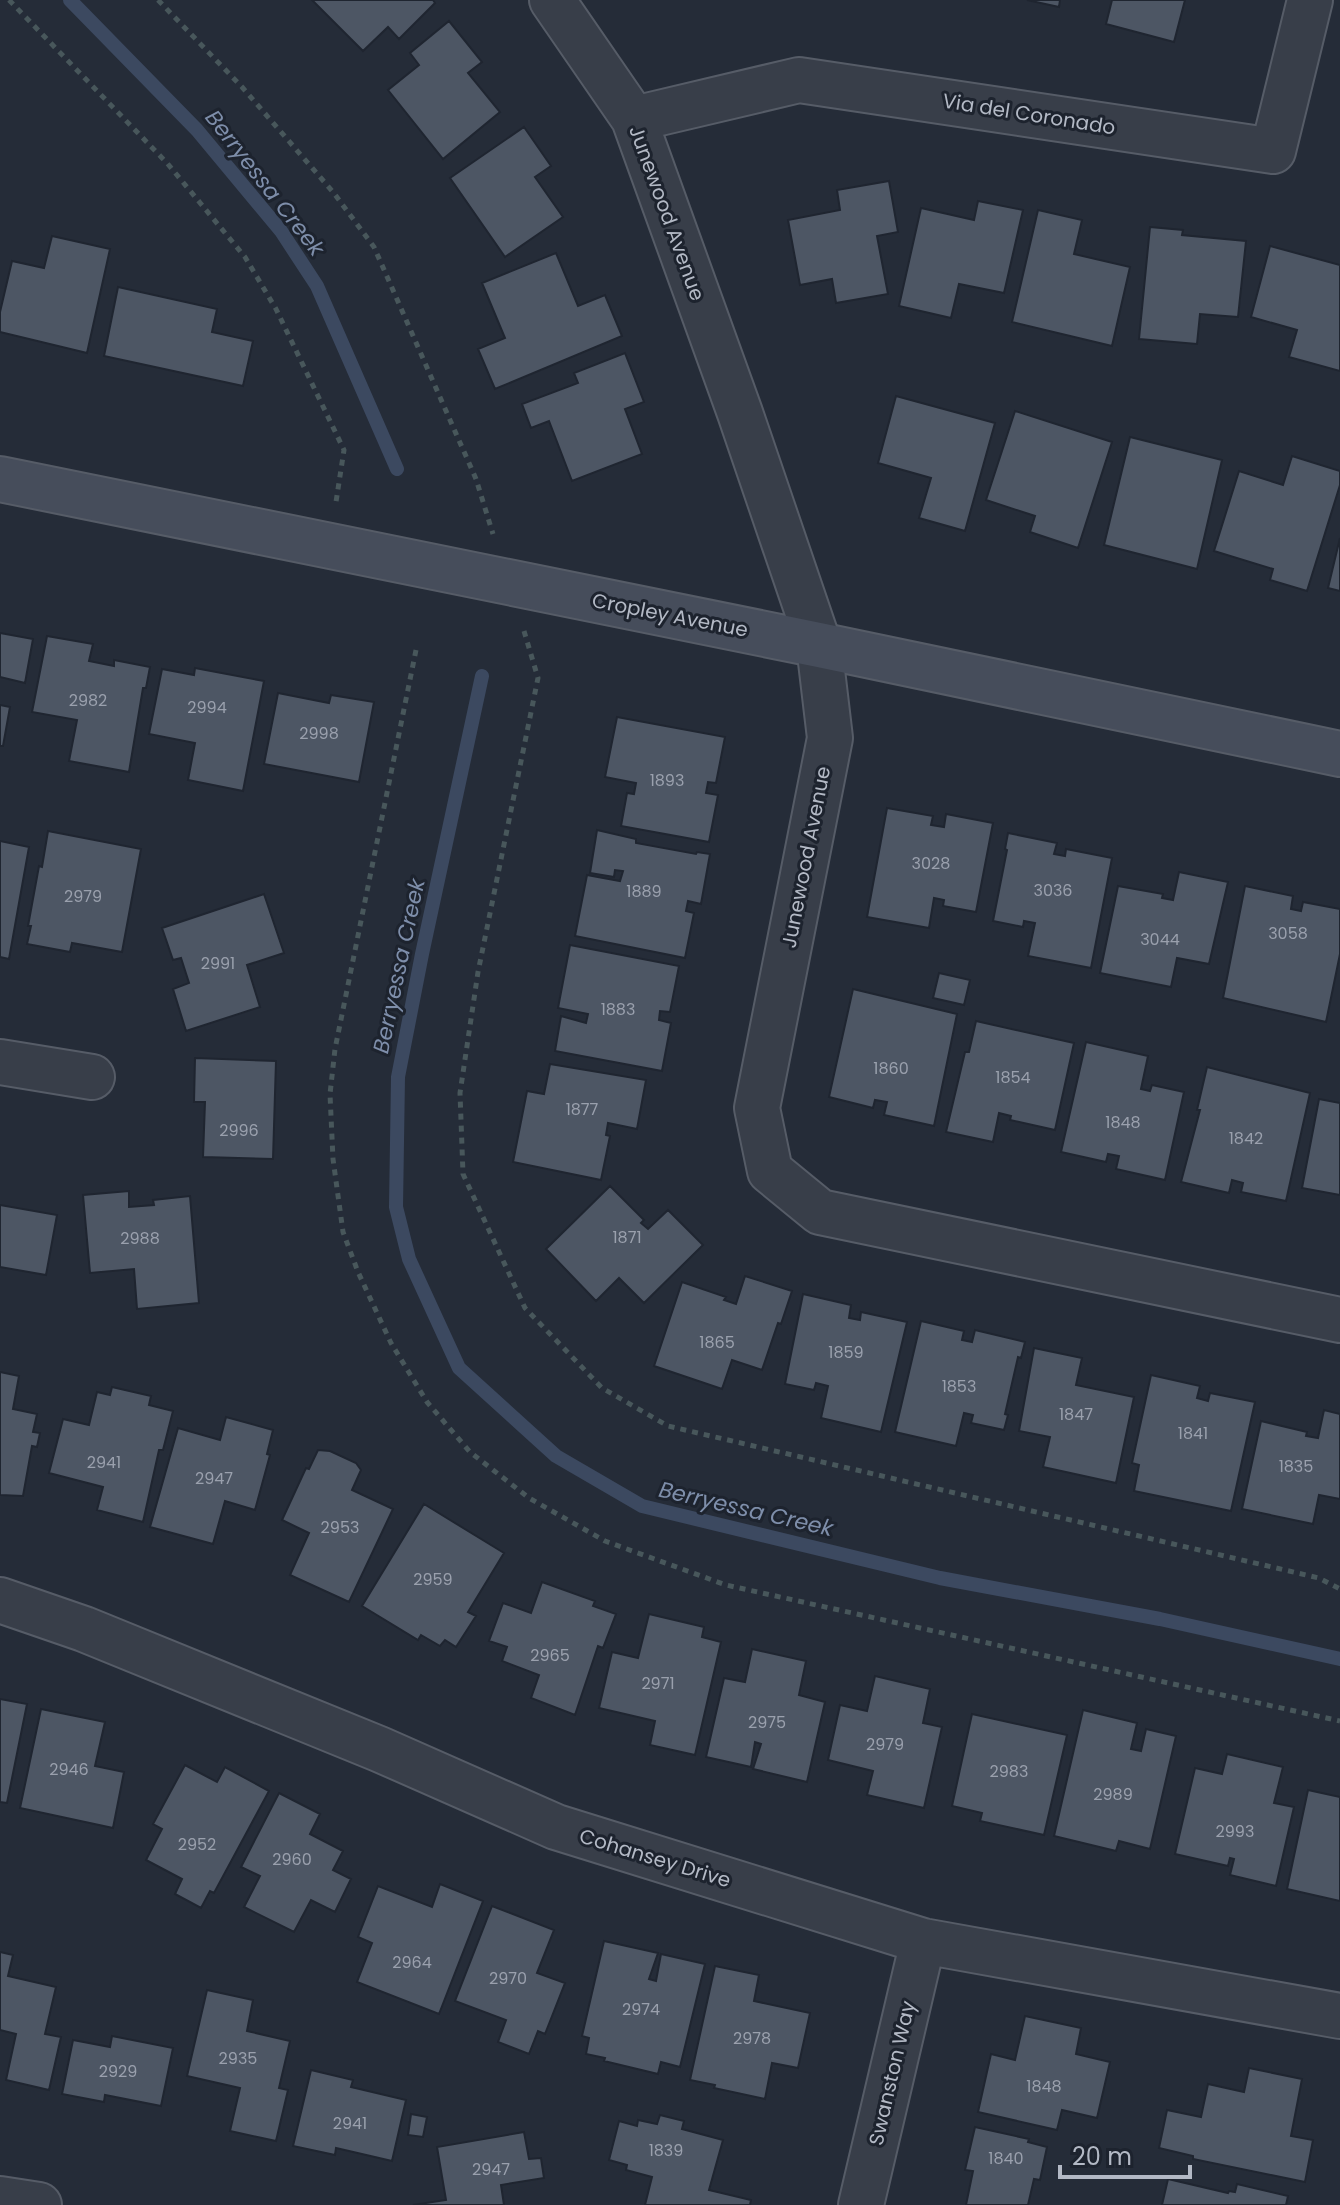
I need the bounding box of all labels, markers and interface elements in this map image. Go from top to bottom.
street label: Via del Coronado [941,87,1117,141]
water label: Berryessa Creek [198,103,333,264]
street label: Junewood Avenue [622,121,712,305]
street label: Cropley Avenue [590,586,750,644]
house number: 2982 [69,689,107,712]
house number: 2994 [187,696,227,719]
house number: 2998 [299,722,339,745]
street label: Junewood Avenue [775,764,837,950]
house number: 1893 [650,769,684,792]
house number: 3028 [912,852,950,875]
water label: Berryessa Creek [365,874,433,1056]
house number: 3036 [1033,879,1073,902]
house number: 1889 [626,880,662,903]
house number: 2979 [64,885,102,908]
house number: 3058 [1268,922,1308,945]
house number: 3044 [1140,928,1180,951]
house number: 2991 [201,952,235,975]
house number: 1883 [601,998,635,1021]
house number: 1860 [873,1057,909,1080]
house number: 1854 [995,1066,1031,1089]
house number: 1877 [566,1098,599,1121]
house number: 1848 [1105,1111,1141,1134]
house number: 2996 [219,1119,259,1142]
house number: 1842 [1229,1127,1263,1150]
house number: 1871 [612,1226,642,1249]
house number: 2988 [120,1227,160,1250]
house number: 1865 [699,1331,735,1354]
house number: 1859 [828,1341,864,1364]
house number: 1853 [942,1375,976,1398]
house number: 1847 [1059,1403,1093,1426]
house number: 1841 [1178,1422,1208,1445]
house number: 2941 [87,1451,121,1474]
house number: 1835 [1279,1455,1313,1478]
house number: 2947 [195,1467,233,1490]
water label: Berryessa Creek [656,1474,838,1544]
house number: 2953 [321,1516,359,1539]
house number: 2959 [413,1568,453,1591]
house number: 2965 [530,1644,570,1667]
house number: 2971 [641,1672,675,1695]
house number: 2975 [748,1711,786,1734]
house number: 2979 [866,1733,904,1756]
house number: 2946 [49,1758,89,1781]
house number: 2983 [990,1760,1028,1783]
house number: 2989 [1093,1783,1133,1806]
house number: 2993 [1216,1820,1254,1843]
street label: Cohansey Drive [576,1822,734,1894]
house number: 2952 [178,1833,216,1856]
house number: 2960 [272,1848,312,1871]
house number: 2964 [392,1951,432,1974]
house number: 2970 [489,1967,527,1990]
house number: 2974 [622,1998,660,2021]
street label: Swanston Way [862,1998,922,2148]
house number: 2978 [733,2027,771,2050]
house number: 2935 [219,2047,257,2070]
house number: 2929 [99,2060,137,2083]
house number: 1848 [1026,2075,1062,2098]
house number: 2941 [333,2112,367,2135]
scale bar [1060,2129,1190,2179]
house number: 1839 [649,2139,683,2162]
text: 20 m [1072,2140,1132,2173]
house number: 1840 [988,2147,1024,2170]
house number: 2947 [472,2158,510,2181]

